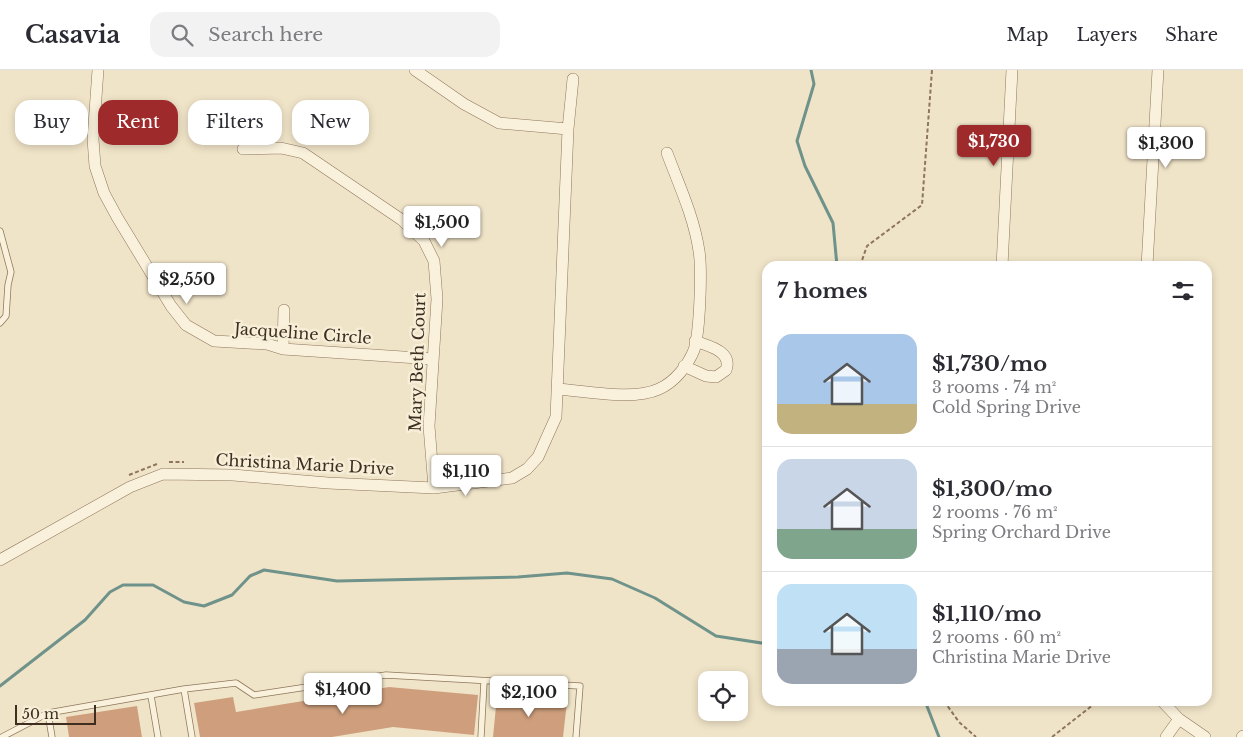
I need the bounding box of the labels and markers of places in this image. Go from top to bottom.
pin: $1,730 [953,124,1035,167]
pin: $1,300 [1125,126,1207,169]
pin: $1,500 [401,206,483,248]
pin: $2,550 [146,262,228,305]
pin: $1,110 [425,454,507,497]
pin: $1,400 [302,672,384,715]
pin: $2,100 [488,676,570,718]

